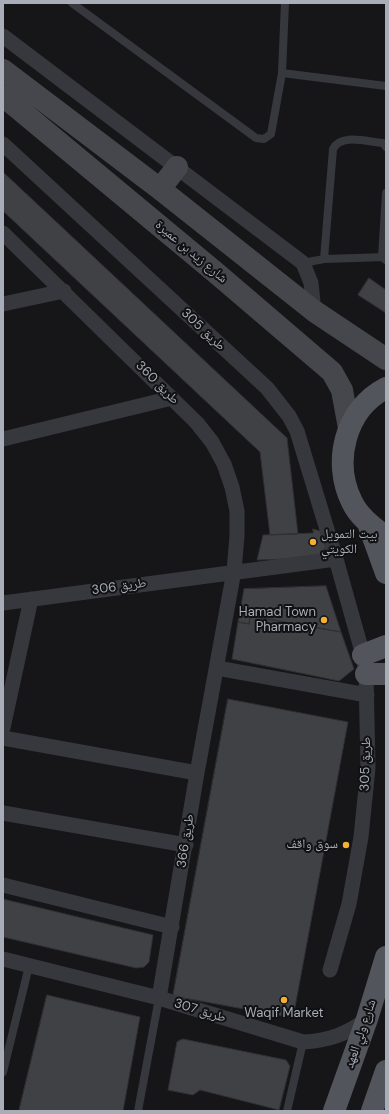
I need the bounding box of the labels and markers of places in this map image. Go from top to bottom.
place label: بيت التمويل الكويتي [321,527,377,558]
marker: بيت التمويل الكويتي [308,537,318,547]
place label: Hamad Town Pharmacy [239,605,316,636]
marker: Hamad Town Pharmacy [319,615,329,625]
place label: سوق واقف [286,837,338,853]
marker: سوق واقف [341,840,351,850]
marker: Waqif Market [279,995,289,1005]
place label: Waqif Market [244,1006,324,1022]

